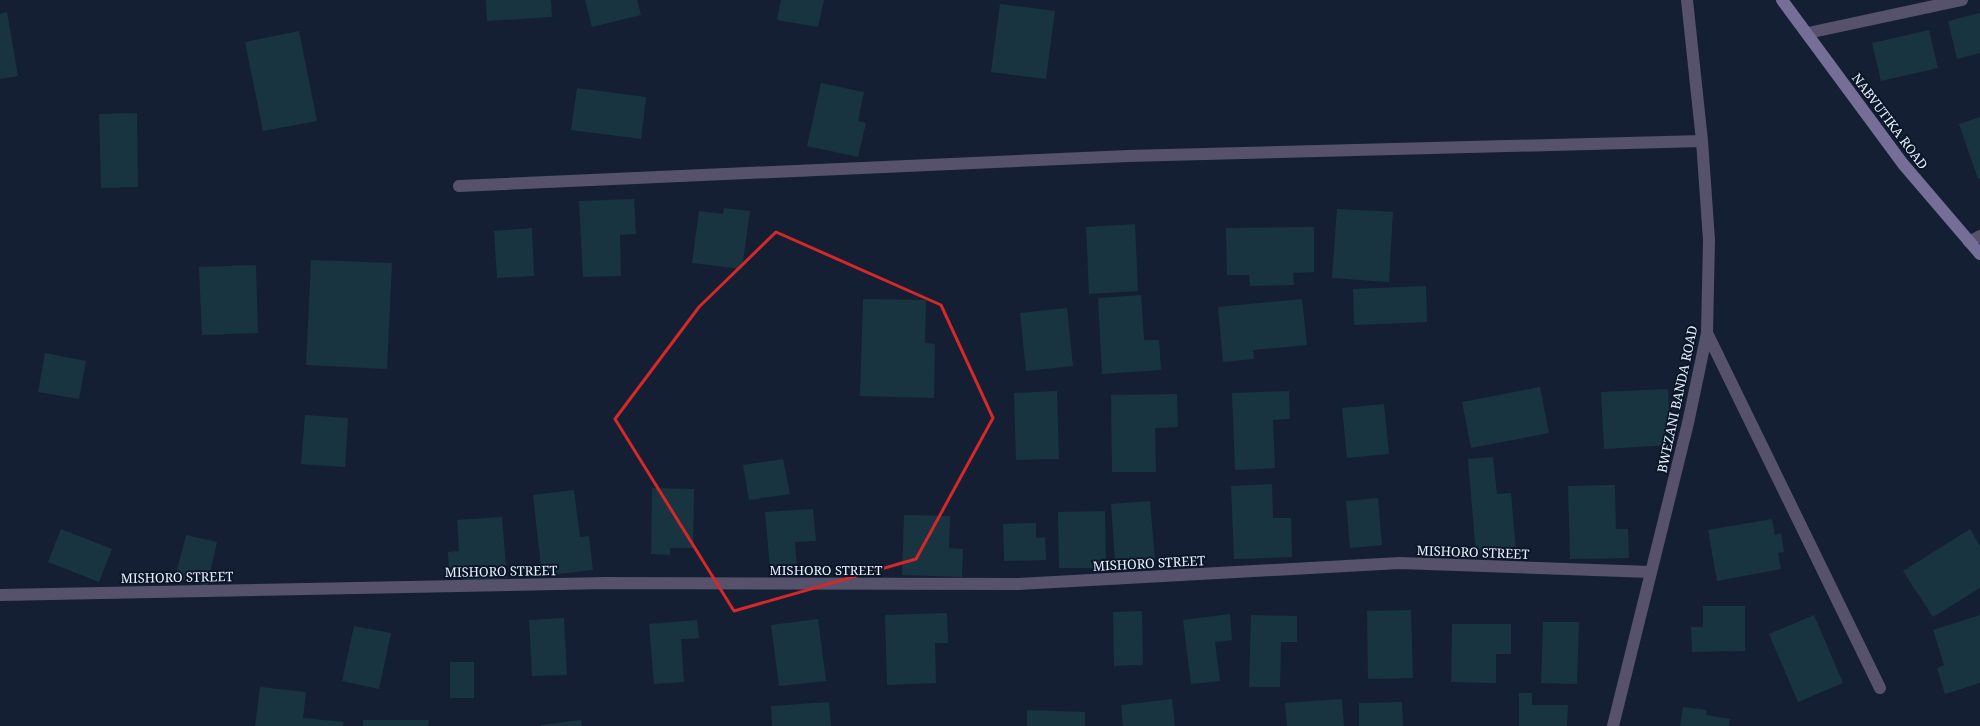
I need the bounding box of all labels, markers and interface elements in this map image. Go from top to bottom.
street label: NABVUTIKA ROAD [1848,69,1932,173]
street label: BWEZANI BANDA ROAD [1653,324,1701,474]
street label: MISHORO STREET [1416,541,1530,563]
street label: MISHORO STREET [1092,551,1206,575]
street label: MISHORO STREET [444,561,558,581]
street label: MISHORO STREET [770,561,882,579]
street label: MISHORO STREET [120,567,234,587]

